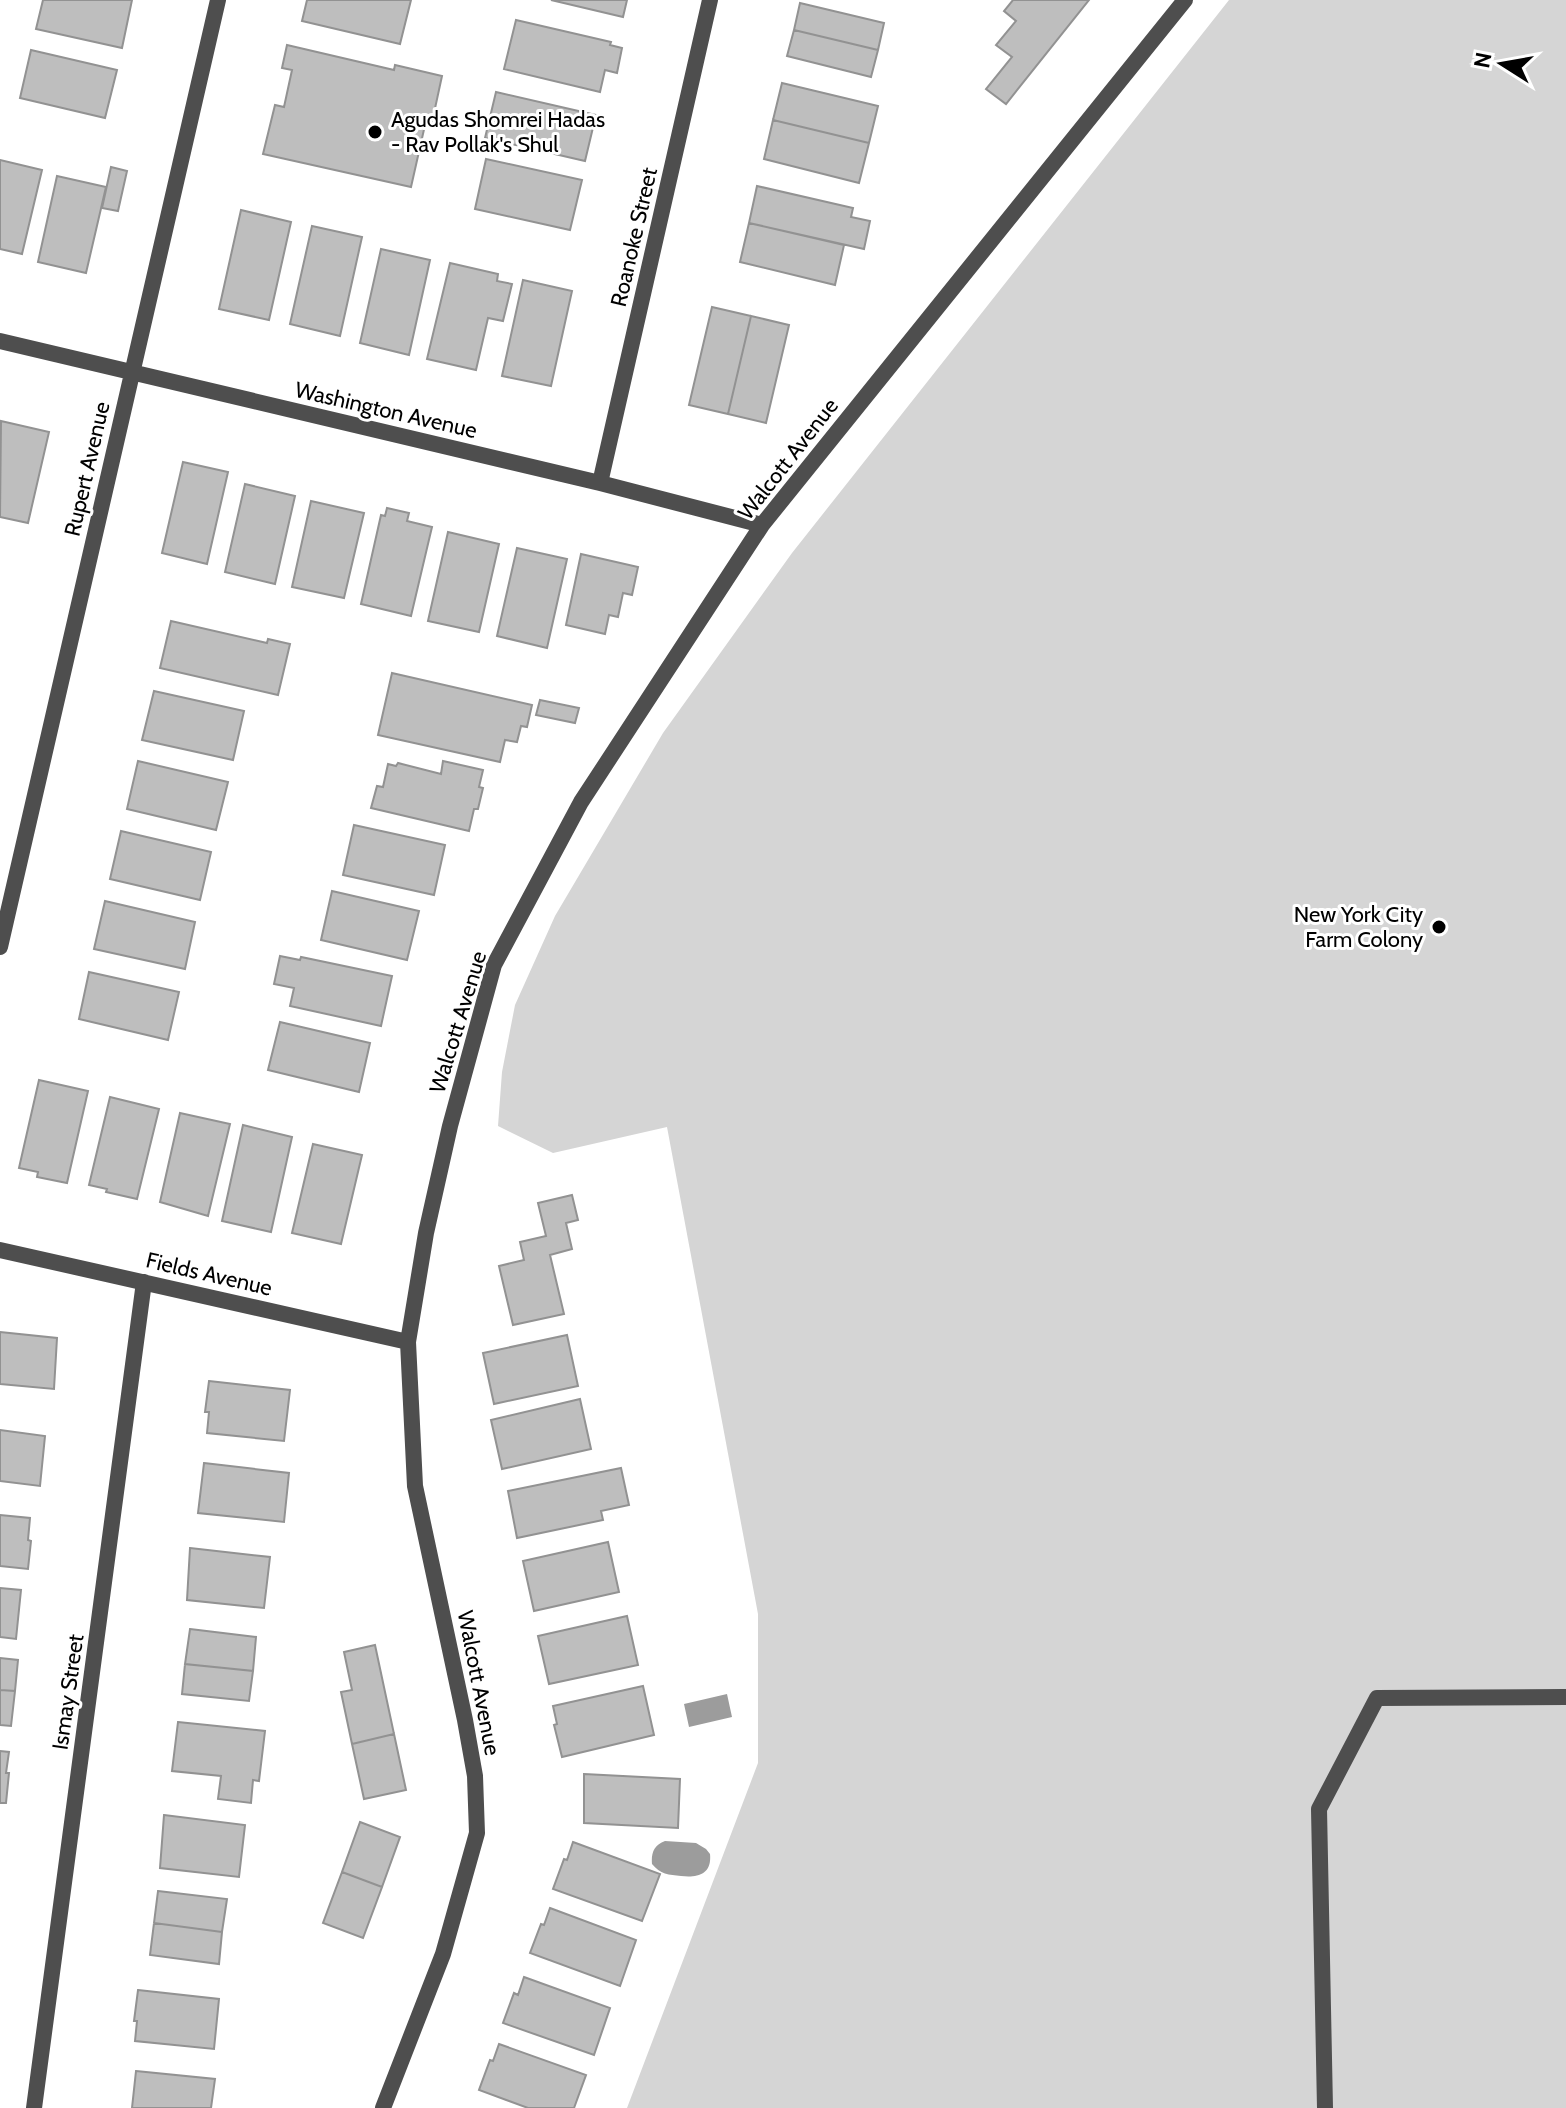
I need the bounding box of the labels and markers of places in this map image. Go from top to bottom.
place label: Agudas Shomrei Hadas - Rav Pollak's Shul [391,106,605,158]
marker: Agudas Shomrei Hadas - Rav Pollak's Shul [366,123,384,141]
place label: New York City Farm Colony [1294,901,1423,953]
marker: New York City Farm Colony [1430,918,1448,936]

